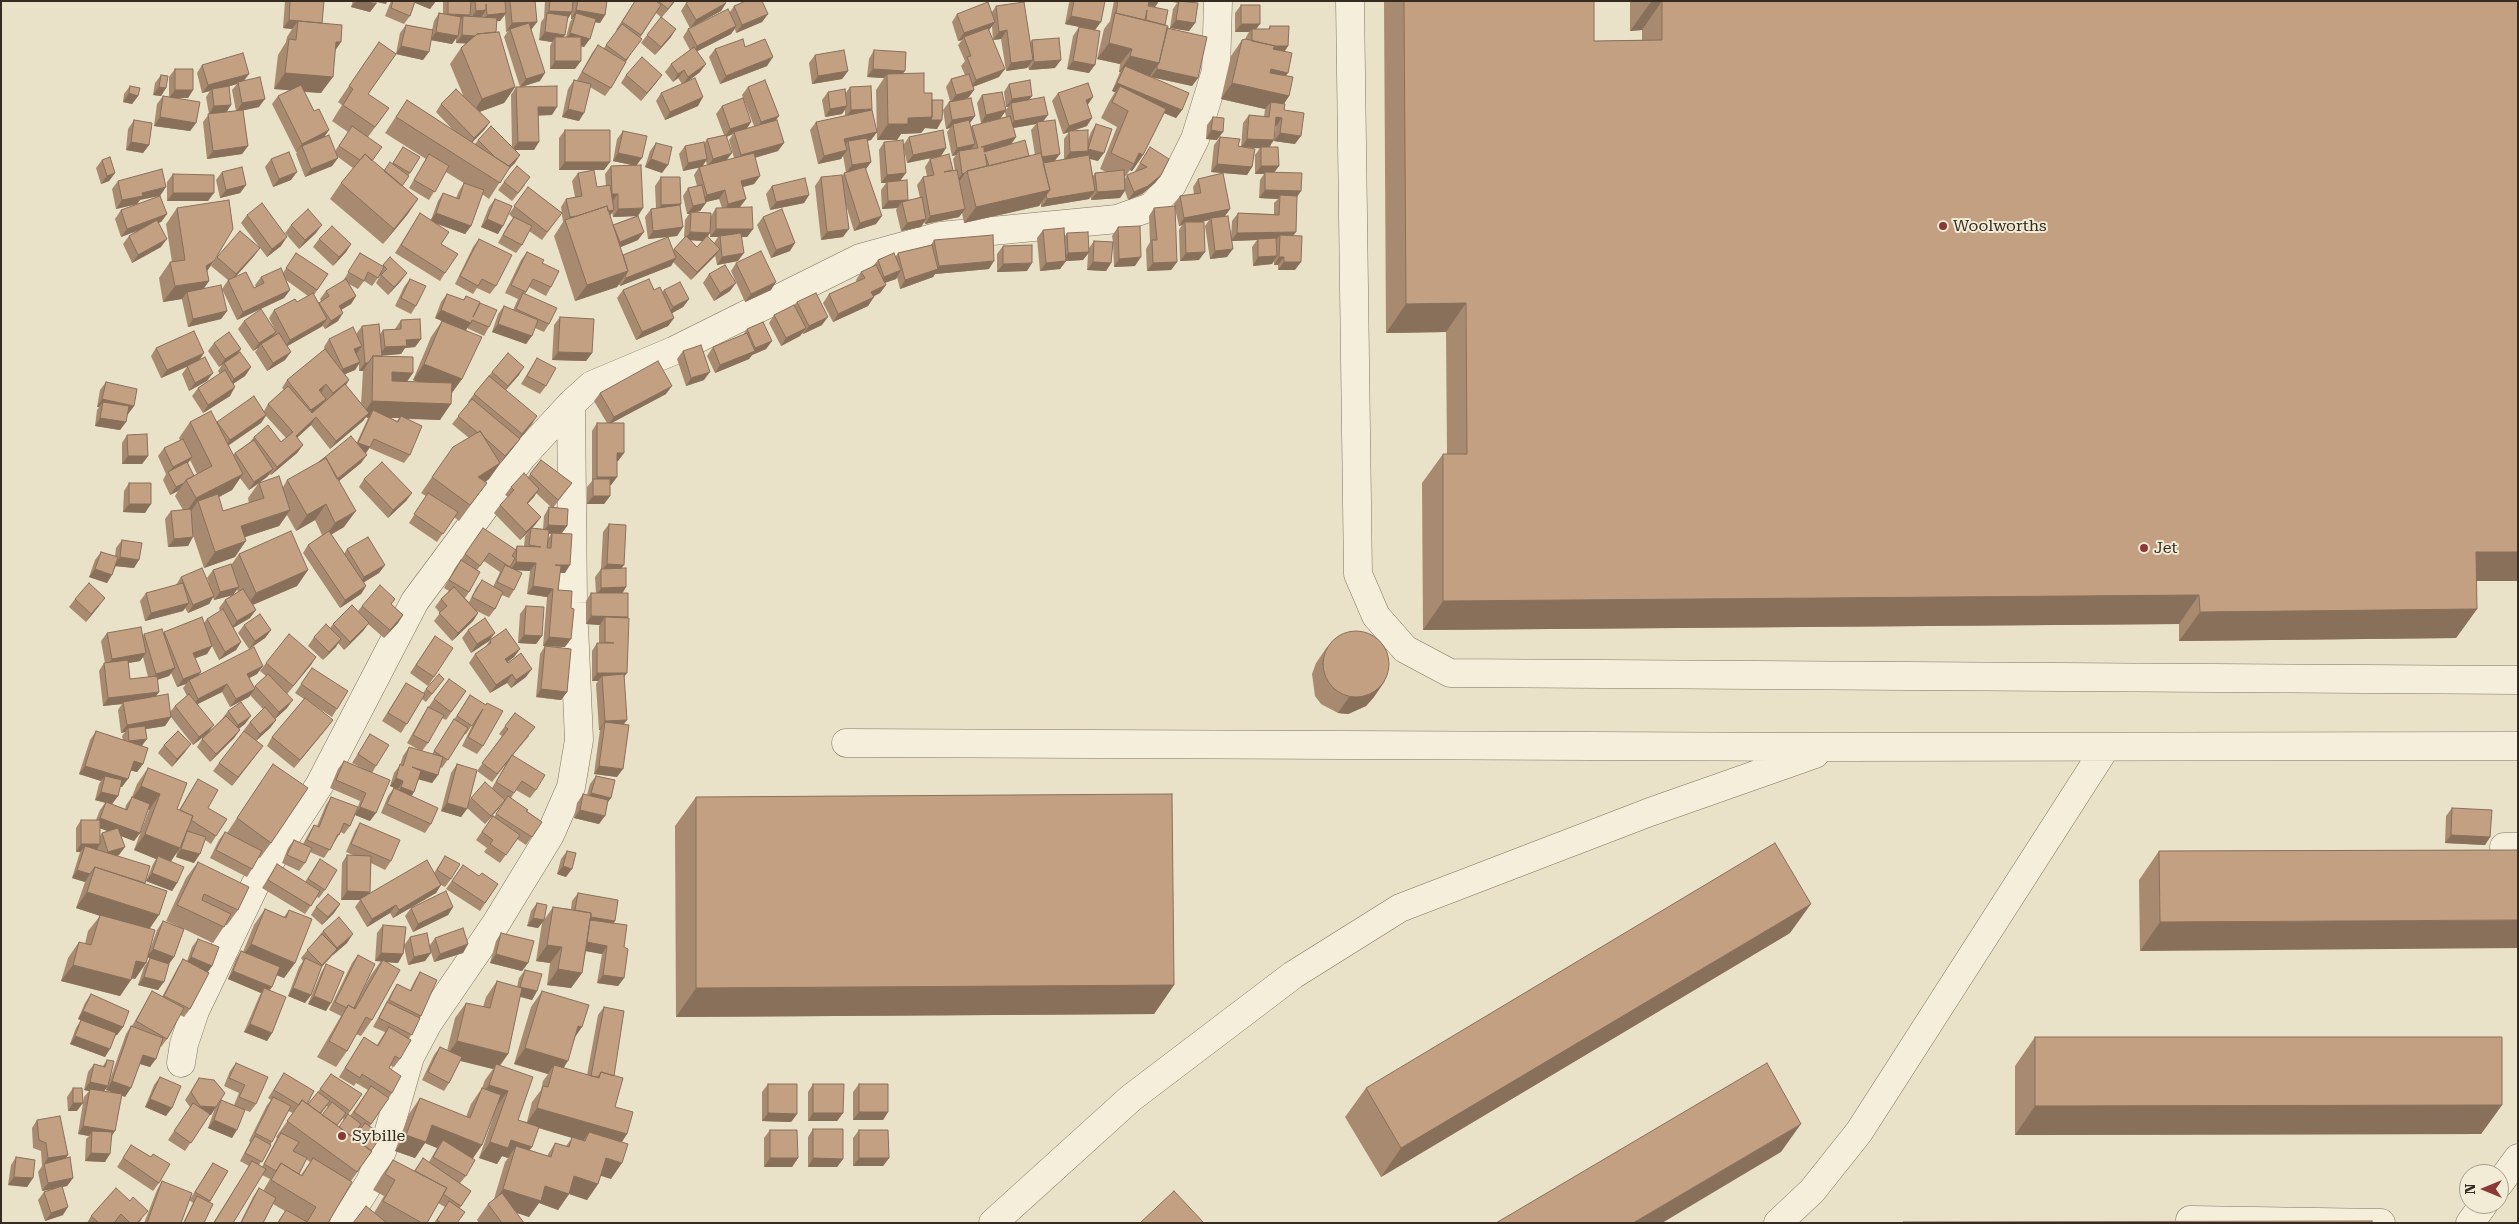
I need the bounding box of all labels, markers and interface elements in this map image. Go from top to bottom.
place label: Woolworths [1953,216,2047,236]
marker: Woolworths [1937,220,1949,232]
place label: Jet [2154,538,2178,558]
marker: Jet [2138,542,2150,554]
place label: Sybille [352,1126,405,1146]
marker: Sybille [336,1130,348,1142]
north arrow [2459,1164,2509,1214]
text: N [2462,1184,2478,1194]

